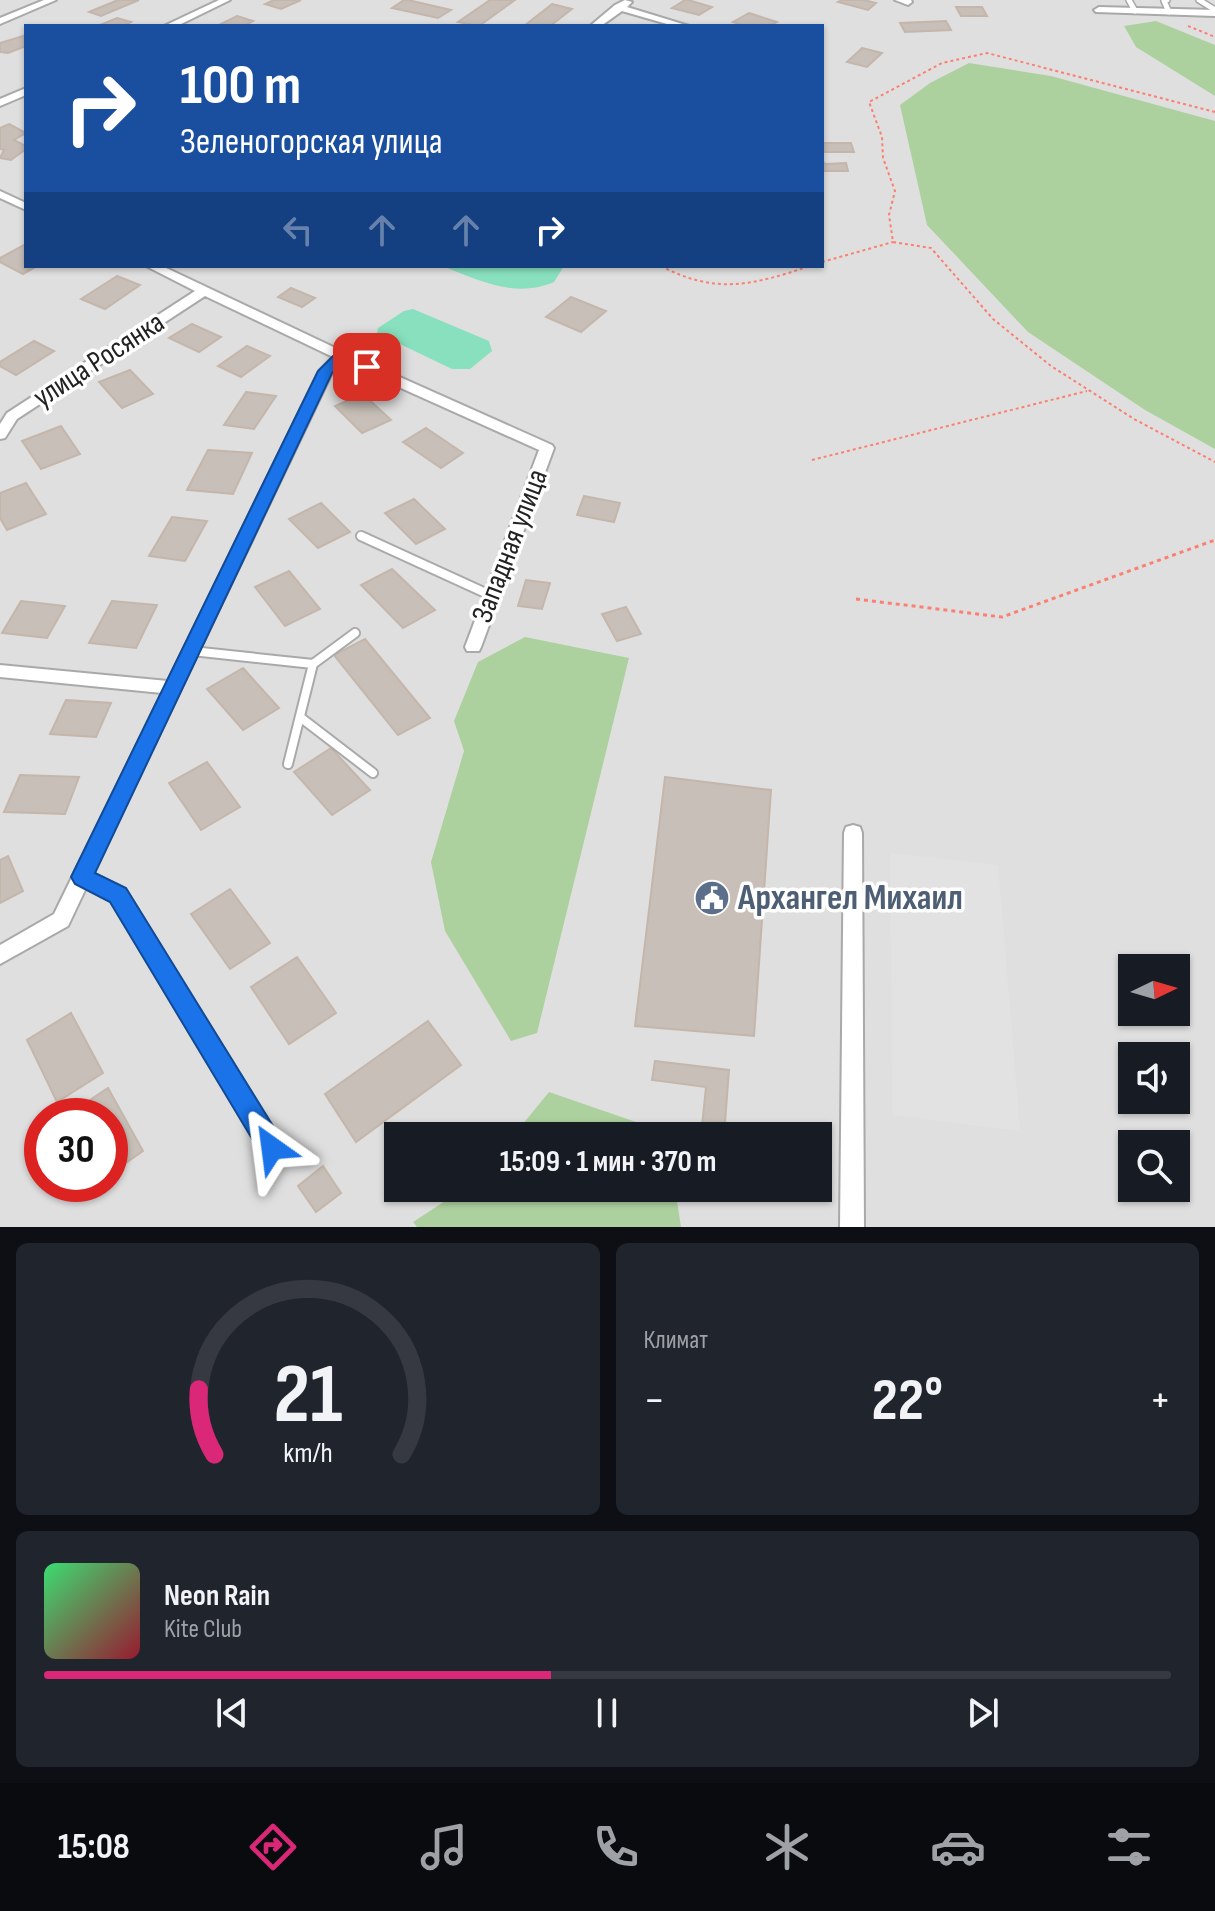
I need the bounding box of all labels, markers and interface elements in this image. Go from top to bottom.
text: 100 m [180,53,301,120]
icon: right [48,56,152,160]
text: Зеленогорская улица [180,121,443,164]
icon: left [276,208,320,252]
icon: ahead [360,208,404,252]
icon: ahead [444,208,488,252]
icon: right [528,208,572,252]
street label: улица Росянка [27,304,171,416]
pin [333,333,401,401]
icon: arrive [345,345,389,389]
street label: Западная улица [464,464,556,628]
place label: Архангел Михаил [737,877,963,920]
public building icon: Архангел Михаил [693,879,731,917]
north arrow [1118,954,1190,1026]
map controls [1118,954,1190,1202]
button: sound [1118,1042,1190,1114]
speed limit sign: 30 [24,1098,128,1202]
position arrow [230,1106,314,1190]
button: search [1118,1130,1190,1202]
text: 15:09 · 1 мин · 370 m [500,1144,716,1180]
text: Климат [644,1325,708,1356]
text: 21 [273,1346,342,1446]
text: 22° [871,1365,943,1437]
text: − [644,1374,665,1427]
text: + [1149,1374,1171,1427]
text: km/h [283,1436,332,1471]
text: Neon Rain [164,1578,270,1614]
text: Kite Club [164,1614,242,1645]
icon: previous [210,1691,254,1735]
icon: pause [585,1691,629,1735]
icon: next [961,1691,1005,1735]
icon: directions [245,1819,301,1875]
icon: music [416,1819,472,1875]
icon: phone [588,1819,644,1875]
icon: climate [759,1819,815,1875]
icon: car [930,1819,986,1875]
icon: filters [1101,1819,1157,1875]
text: 15:08 [58,1826,130,1869]

